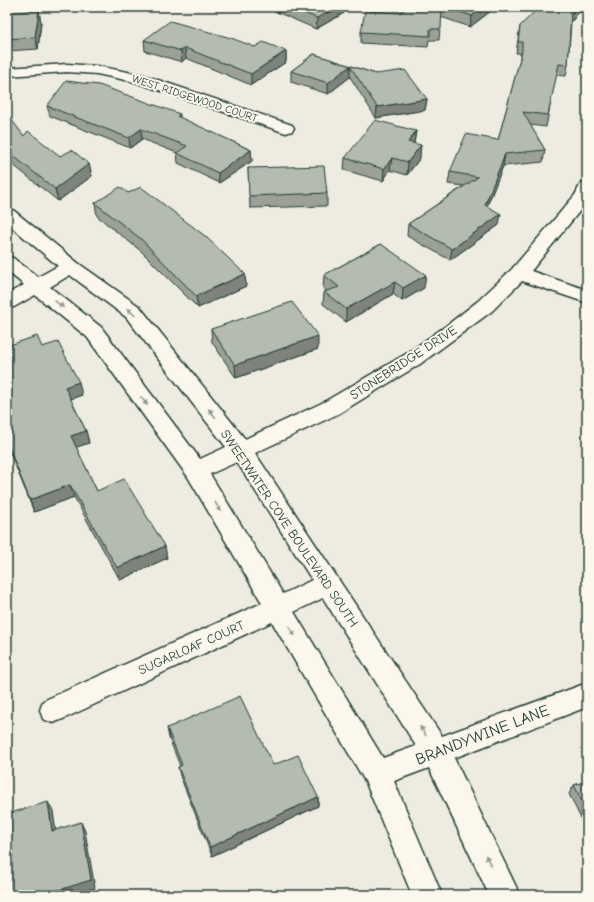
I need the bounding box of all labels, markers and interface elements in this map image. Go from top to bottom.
street label: WEST RIDGEWOOD COURT [130,72,260,125]
one-way arrow [53,300,64,309]
one-way arrow [126,307,136,317]
street label: STONEBRIDGE DRIVE [347,322,460,403]
one-way arrow [140,395,148,406]
one-way arrow [208,408,216,419]
street label: SWEETWATER COVE BOULEVARD SOUTH [218,427,361,630]
one-way arrow [215,501,222,513]
street label: SUGARLOAF COURT [136,617,247,678]
one-way arrow [289,625,296,637]
street label: BRANDYWINE LANE [413,701,552,769]
one-way arrow [419,726,427,736]
one-way arrow [485,854,491,866]

